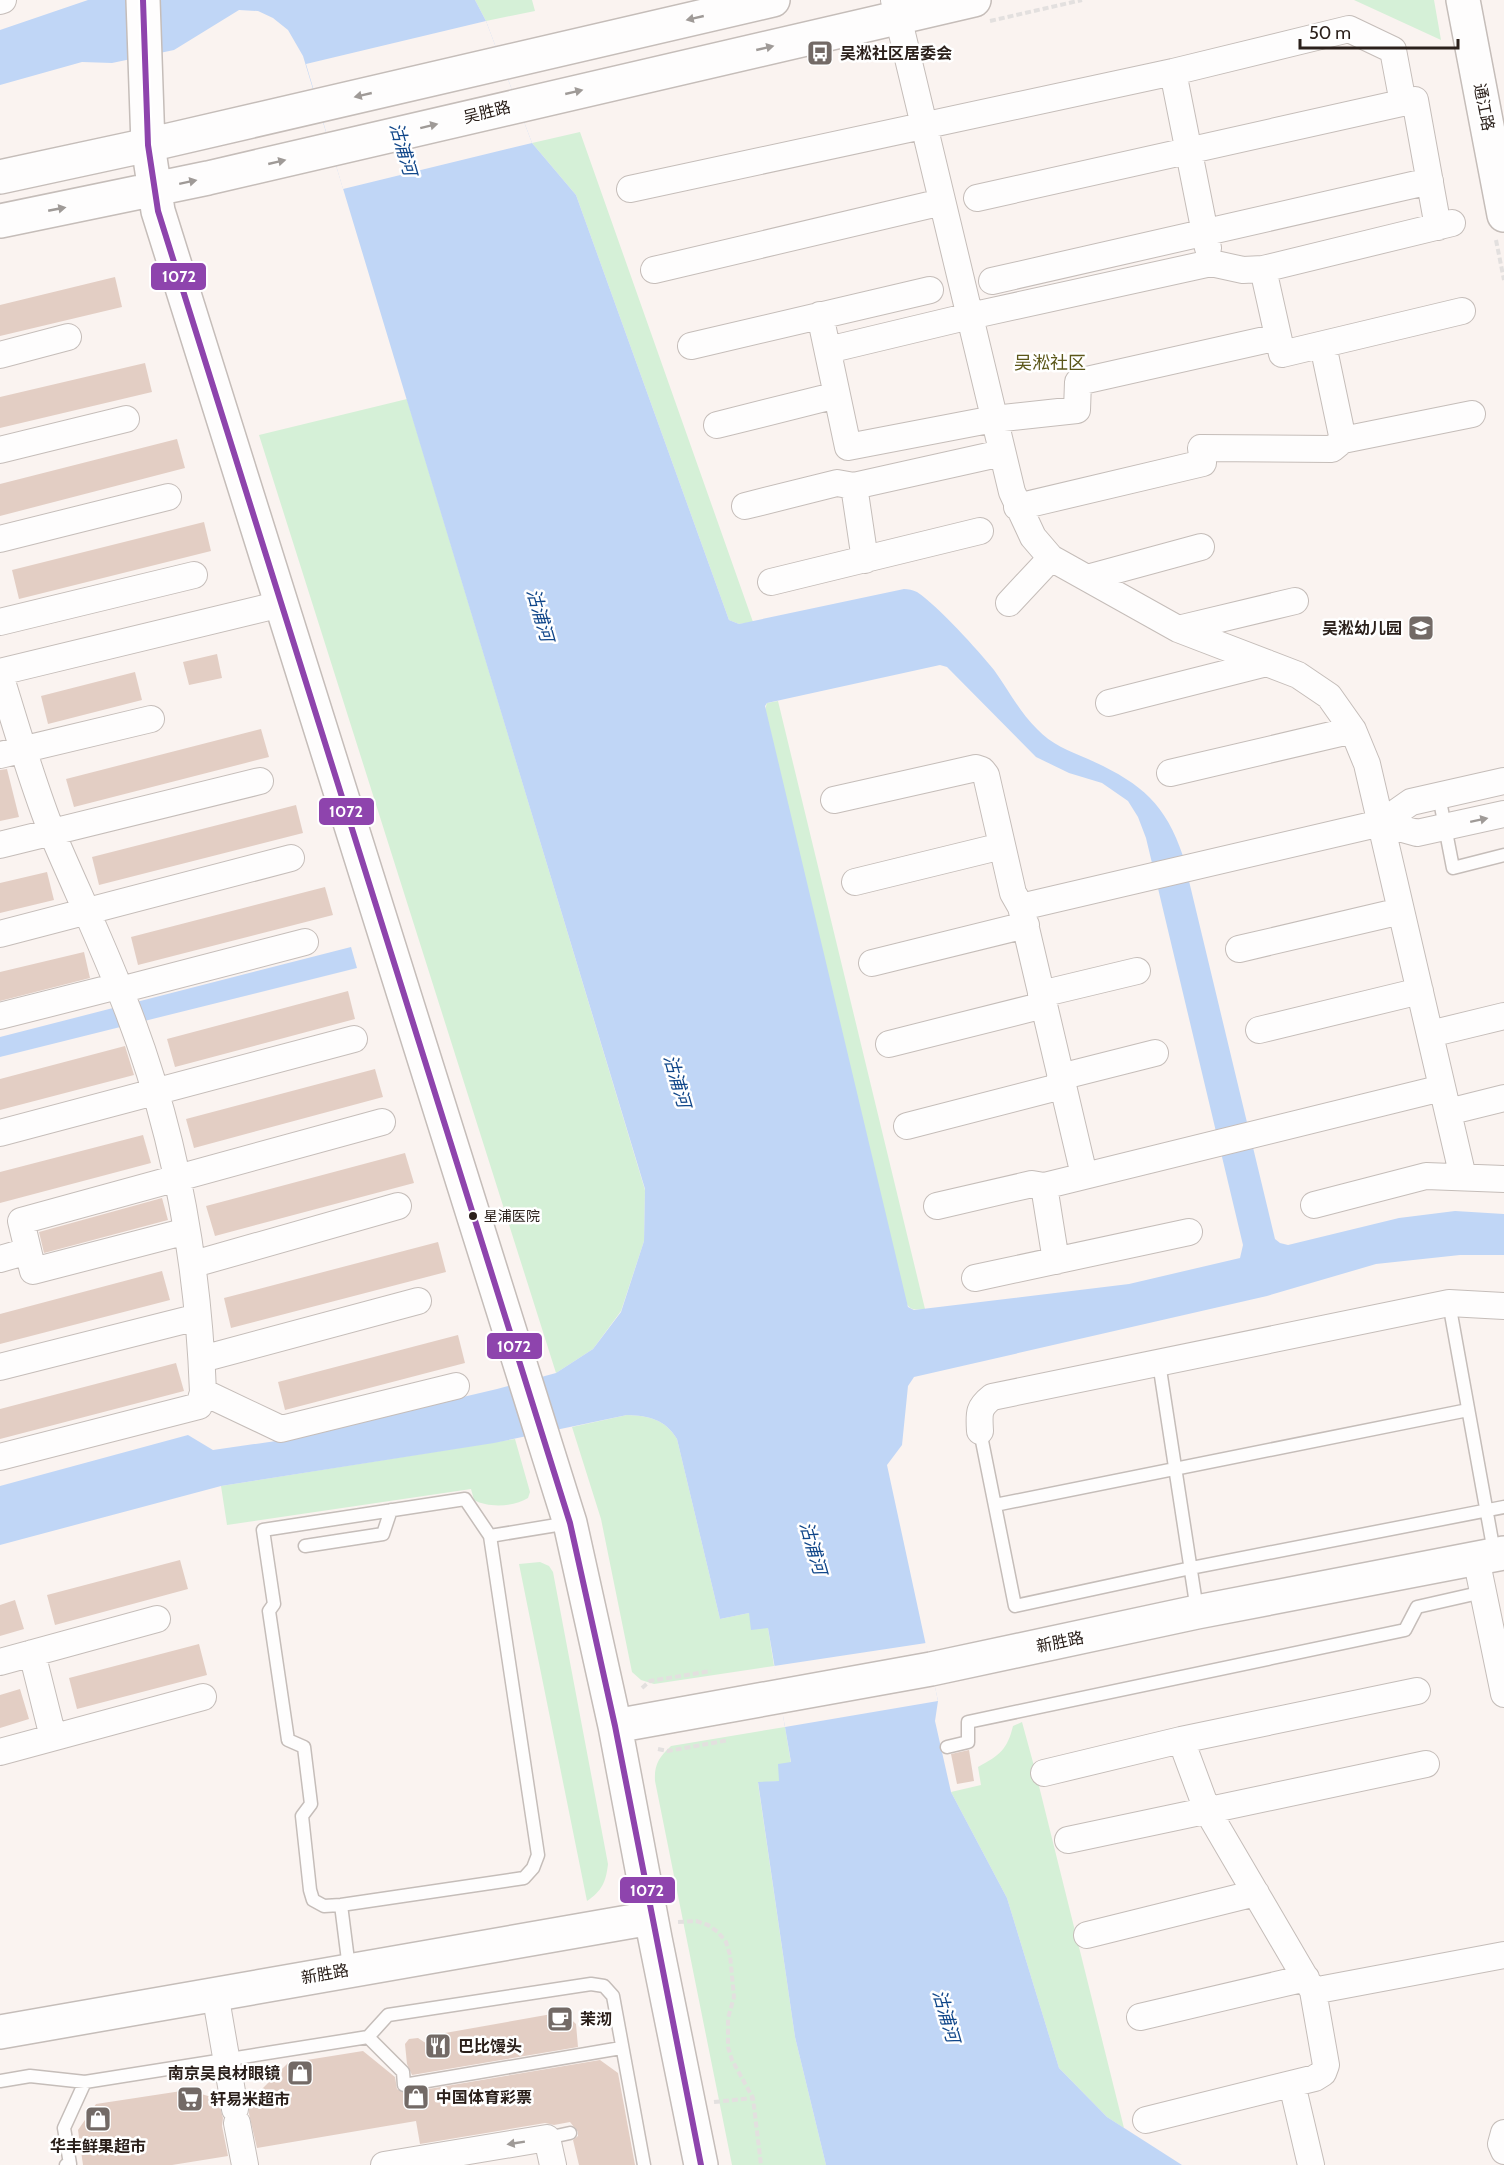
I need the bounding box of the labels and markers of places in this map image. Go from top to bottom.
bus stop icon: 吴淞社区居委会 [805,38,835,68]
place label: 吴淞社区居委会 [840,44,952,63]
school or university icon: 吴淞幼儿园 [1406,613,1436,643]
place label: 吴淞幼儿园 [1322,619,1402,638]
place label: 星浦医院 [484,1207,540,1225]
marker: 星浦医院 [467,1210,479,1222]
cafe icon: 茉沏 [545,2004,575,2034]
place label: 茉沏 [580,2010,612,2029]
restaurant icon: 巴比馒头 [423,2031,453,2061]
place label: 巴比馒头 [458,2037,522,2056]
shop icon: 南京吴良材眼镜 [285,2058,315,2088]
place label: 南京吴良材眼镜 [168,2064,280,2083]
shop icon: 中国体育彩票 [401,2082,431,2112]
supermarket icon: 轩易米超市 [175,2084,205,2114]
place label: 中国体育彩票 [436,2088,532,2107]
place label: 轩易米超市 [210,2090,290,2109]
shop icon: 华丰鲜果超市 [83,2104,113,2134]
place label: 华丰鲜果超市 [50,2137,146,2156]

